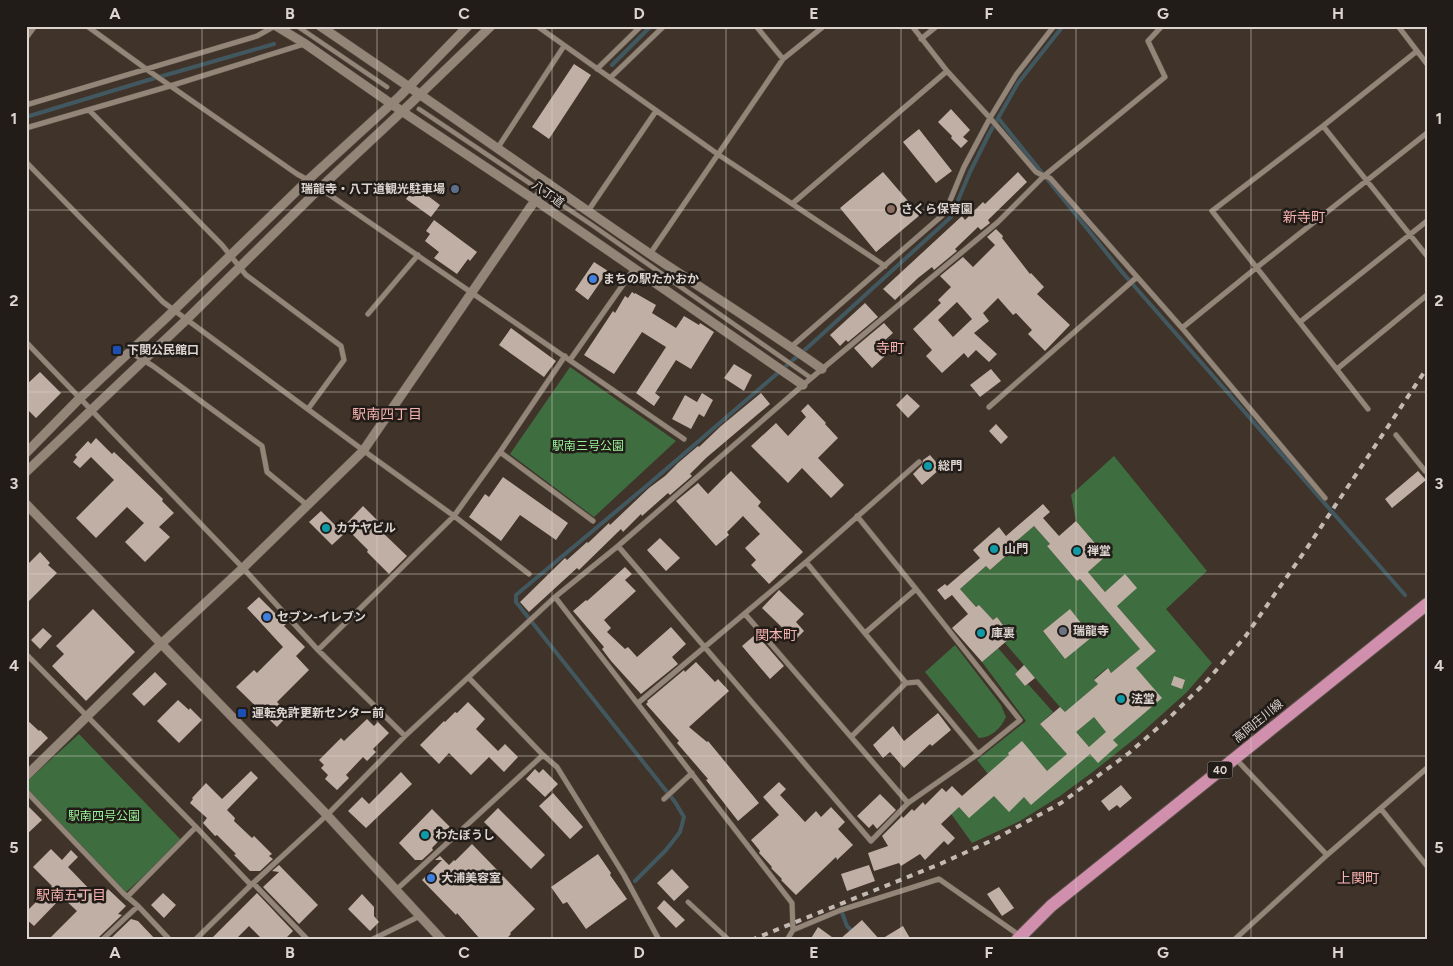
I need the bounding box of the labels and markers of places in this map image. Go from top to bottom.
place label: 瑞龍寺・八丁道観光駐車場 [301,182,445,196]
marker: 瑞龍寺・八丁道観光駐車場 [449,183,461,195]
place label: さくら保育園 [901,202,973,216]
marker: さくら保育園 [885,203,897,215]
place label: まちの駅たかおか [603,272,699,286]
marker: まちの駅たかおか [587,273,599,285]
place label: 下関公民館口 [127,343,199,357]
marker: 下関公民館口 [111,344,123,356]
place label: 総門 [938,459,962,473]
marker: 総門 [922,460,934,472]
place label: カナヤビル [336,521,396,535]
marker: カナヤビル [320,522,332,534]
place label: 山門 [1004,542,1028,556]
marker: 山門 [988,543,1000,555]
place label: 禅堂 [1087,544,1111,558]
marker: 禅堂 [1071,545,1083,557]
place label: セブン-イレブン [277,610,366,624]
marker: セブン-イレブン [261,611,273,623]
place label: 瑞龍寺 [1073,624,1109,638]
marker: 瑞龍寺 [1057,625,1069,637]
place label: 庫裏 [991,626,1015,640]
marker: 庫裏 [975,627,987,639]
place label: 法堂 [1131,692,1155,706]
marker: 法堂 [1115,693,1127,705]
place label: 運転免許更新センター前 [252,706,384,720]
marker: 運転免許更新センター前 [236,707,248,719]
place label: わたぼうし [435,828,495,842]
marker: わたぼうし [419,829,431,841]
place label: 大浦美容室 [441,871,501,885]
marker: 大浦美容室 [425,872,437,884]

